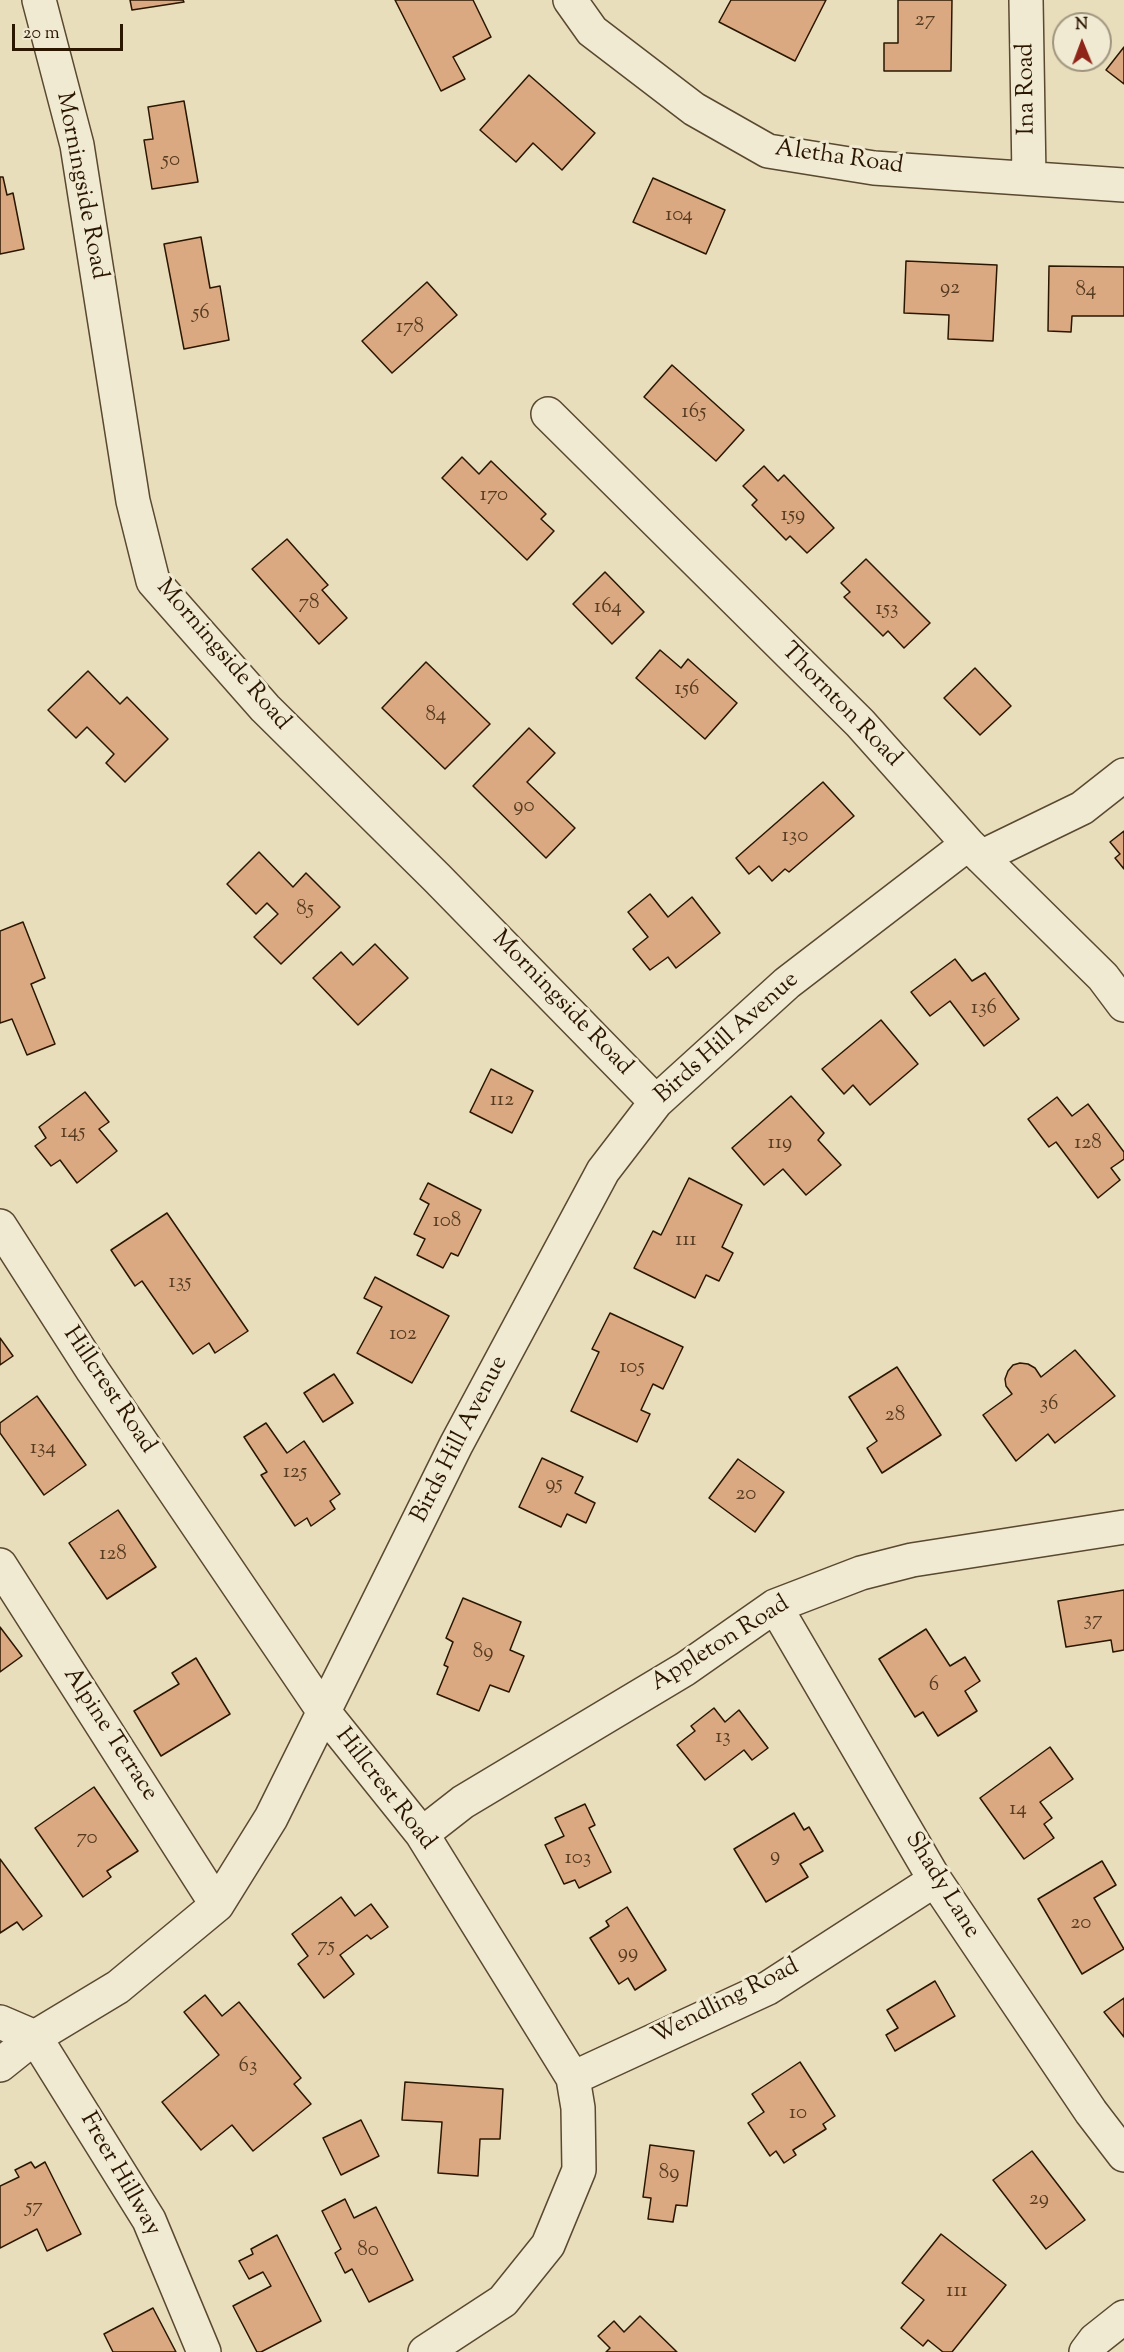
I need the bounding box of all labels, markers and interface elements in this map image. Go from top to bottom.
house number: 27 [915,8,935,34]
scale bar [15,12,126,50]
north arrow [1052,12,1112,72]
text: N [1075,14,1088,37]
text: 20 m [23,21,60,47]
street label: Ina Road [1013,43,1043,135]
street label: Morningside Road [48,90,112,282]
street label: Aletha Road [773,136,905,182]
house number: 50 [162,148,180,174]
house number: 104 [665,203,693,229]
house number: 92 [940,276,960,302]
house number: 84 [1076,278,1096,304]
house number: 56 [192,301,210,327]
house number: 178 [396,315,424,341]
house number: 165 [682,400,706,426]
house number: 170 [480,483,508,509]
house number: 159 [781,503,805,529]
street label: Morningside Road [149,575,295,737]
house number: 78 [298,591,320,617]
house number: 164 [594,595,622,621]
house number: 153 [876,597,898,623]
street label: Thornton Road [774,638,906,774]
house number: 156 [675,677,699,703]
house number: 84 [426,703,446,729]
house number: 90 [513,794,535,820]
house number: 130 [782,824,808,850]
house number: 85 [296,897,314,923]
street label: Morningside Road [485,926,637,1082]
street label: Birds Hill Avenue [650,967,806,1111]
house number: 136 [971,996,997,1022]
house number: 112 [490,1088,514,1114]
house number: 145 [61,1120,85,1146]
house number: 119 [768,1131,792,1157]
house number: 128 [1074,1131,1102,1157]
house number: 108 [433,1209,461,1235]
house number: 111 [675,1228,697,1254]
house number: 135 [169,1270,191,1296]
street label: Hillcrest Road [55,1322,161,1460]
house number: 102 [389,1322,417,1348]
street label: Birds Hill Avenue [407,1352,515,1528]
house number: 105 [619,1355,645,1381]
house number: 36 [1040,1392,1058,1418]
house number: 28 [885,1403,905,1429]
house number: 134 [30,1436,56,1462]
house number: 125 [283,1460,307,1486]
house number: 95 [545,1472,563,1498]
house number: 20 [736,1482,756,1508]
house number: 128 [99,1542,127,1568]
street label: Appleton Road [647,1591,795,1699]
house number: 37 [1083,1608,1103,1634]
house number: 89 [473,1640,493,1666]
street label: Alpine Terrace [55,1663,163,1807]
house number: 6 [929,1673,939,1699]
street label: Hillcrest Road [327,1723,441,1857]
house number: 13 [715,1725,731,1751]
house number: 14 [1009,1797,1027,1823]
house number: 70 [76,1826,98,1852]
street label: Shady Lane [897,1827,985,1945]
house number: 9 [770,1844,780,1870]
house number: 103 [565,1846,591,1872]
house number: 20 [1071,1911,1091,1937]
house number: 75 [317,1934,335,1960]
house number: 99 [618,1941,638,1967]
street label: Wendling Road [648,1954,804,2052]
house number: 63 [239,2054,257,2080]
house number: 10 [789,2101,807,2127]
street label: Freer Hillway [72,2108,166,2242]
house number: 89 [659,2161,679,2187]
house number: 29 [1029,2187,1049,2213]
house number: 57 [25,2195,43,2221]
house number: 80 [357,2238,379,2264]
house number: 111 [946,2279,968,2305]

